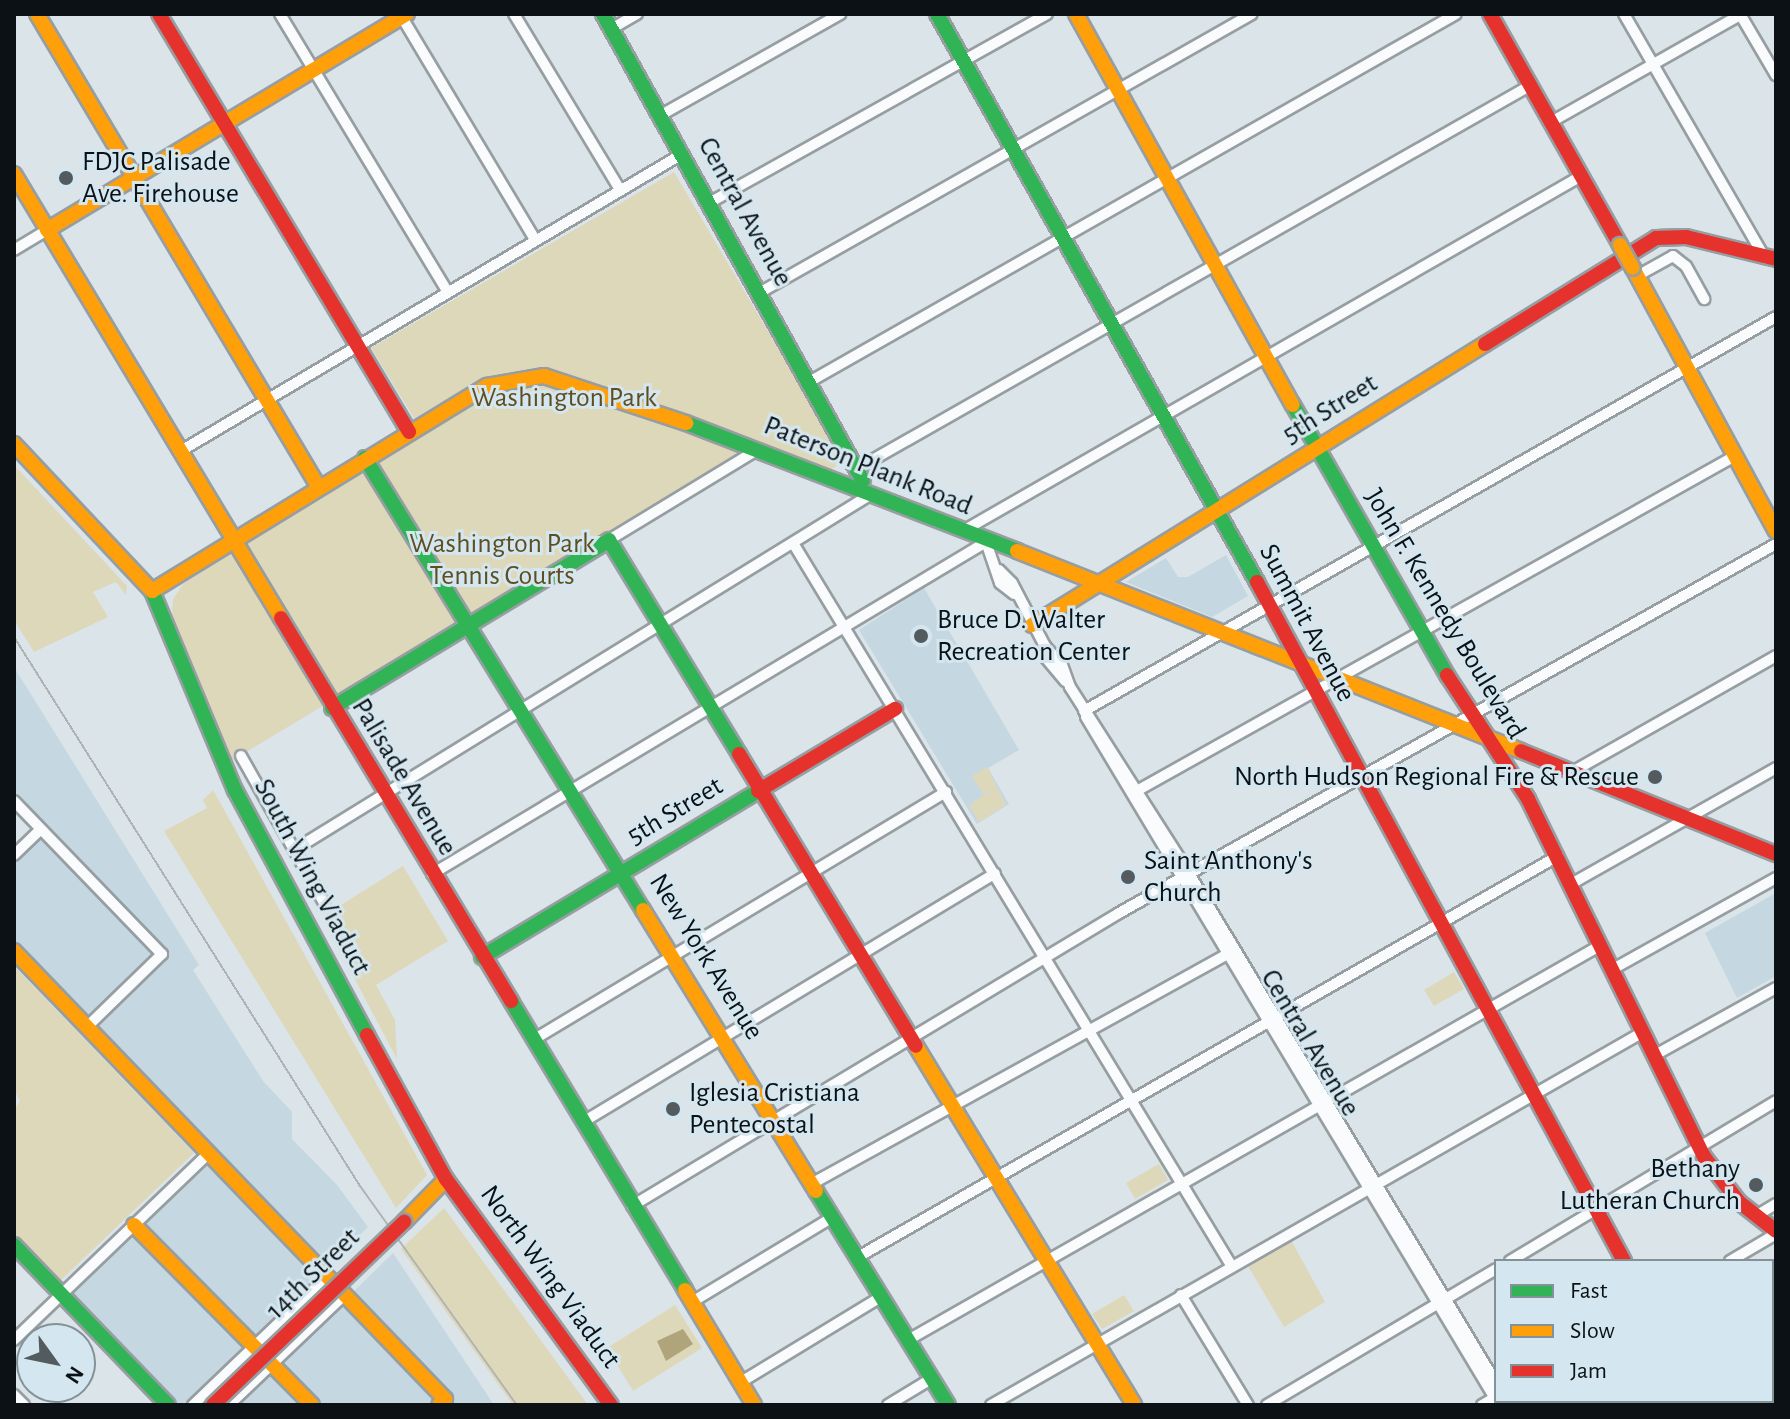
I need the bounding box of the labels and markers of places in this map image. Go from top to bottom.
place label: FDJC Palisade Ave. Firehouse [82,145,239,211]
marker: FDJC Palisade Ave. Firehouse [57,169,75,187]
place label: Bruce D. Walter Recreation Center [937,603,1130,669]
marker: Bruce D. Walter Recreation Center [912,627,930,645]
place label: North Hudson Regional Fire & Rescue [1234,760,1639,794]
marker: North Hudson Regional Fire & Rescue [1646,768,1664,786]
place label: Saint Anthony's Church [1144,844,1313,910]
marker: Saint Anthony's Church [1119,868,1137,886]
place label: Iglesia Cristiana Pentecostal [689,1076,860,1142]
marker: Iglesia Cristiana Pentecostal [664,1100,682,1118]
place label: Bethany Lutheran Church [1560,1152,1740,1218]
marker: Bethany Lutheran Church [1747,1176,1765,1194]

